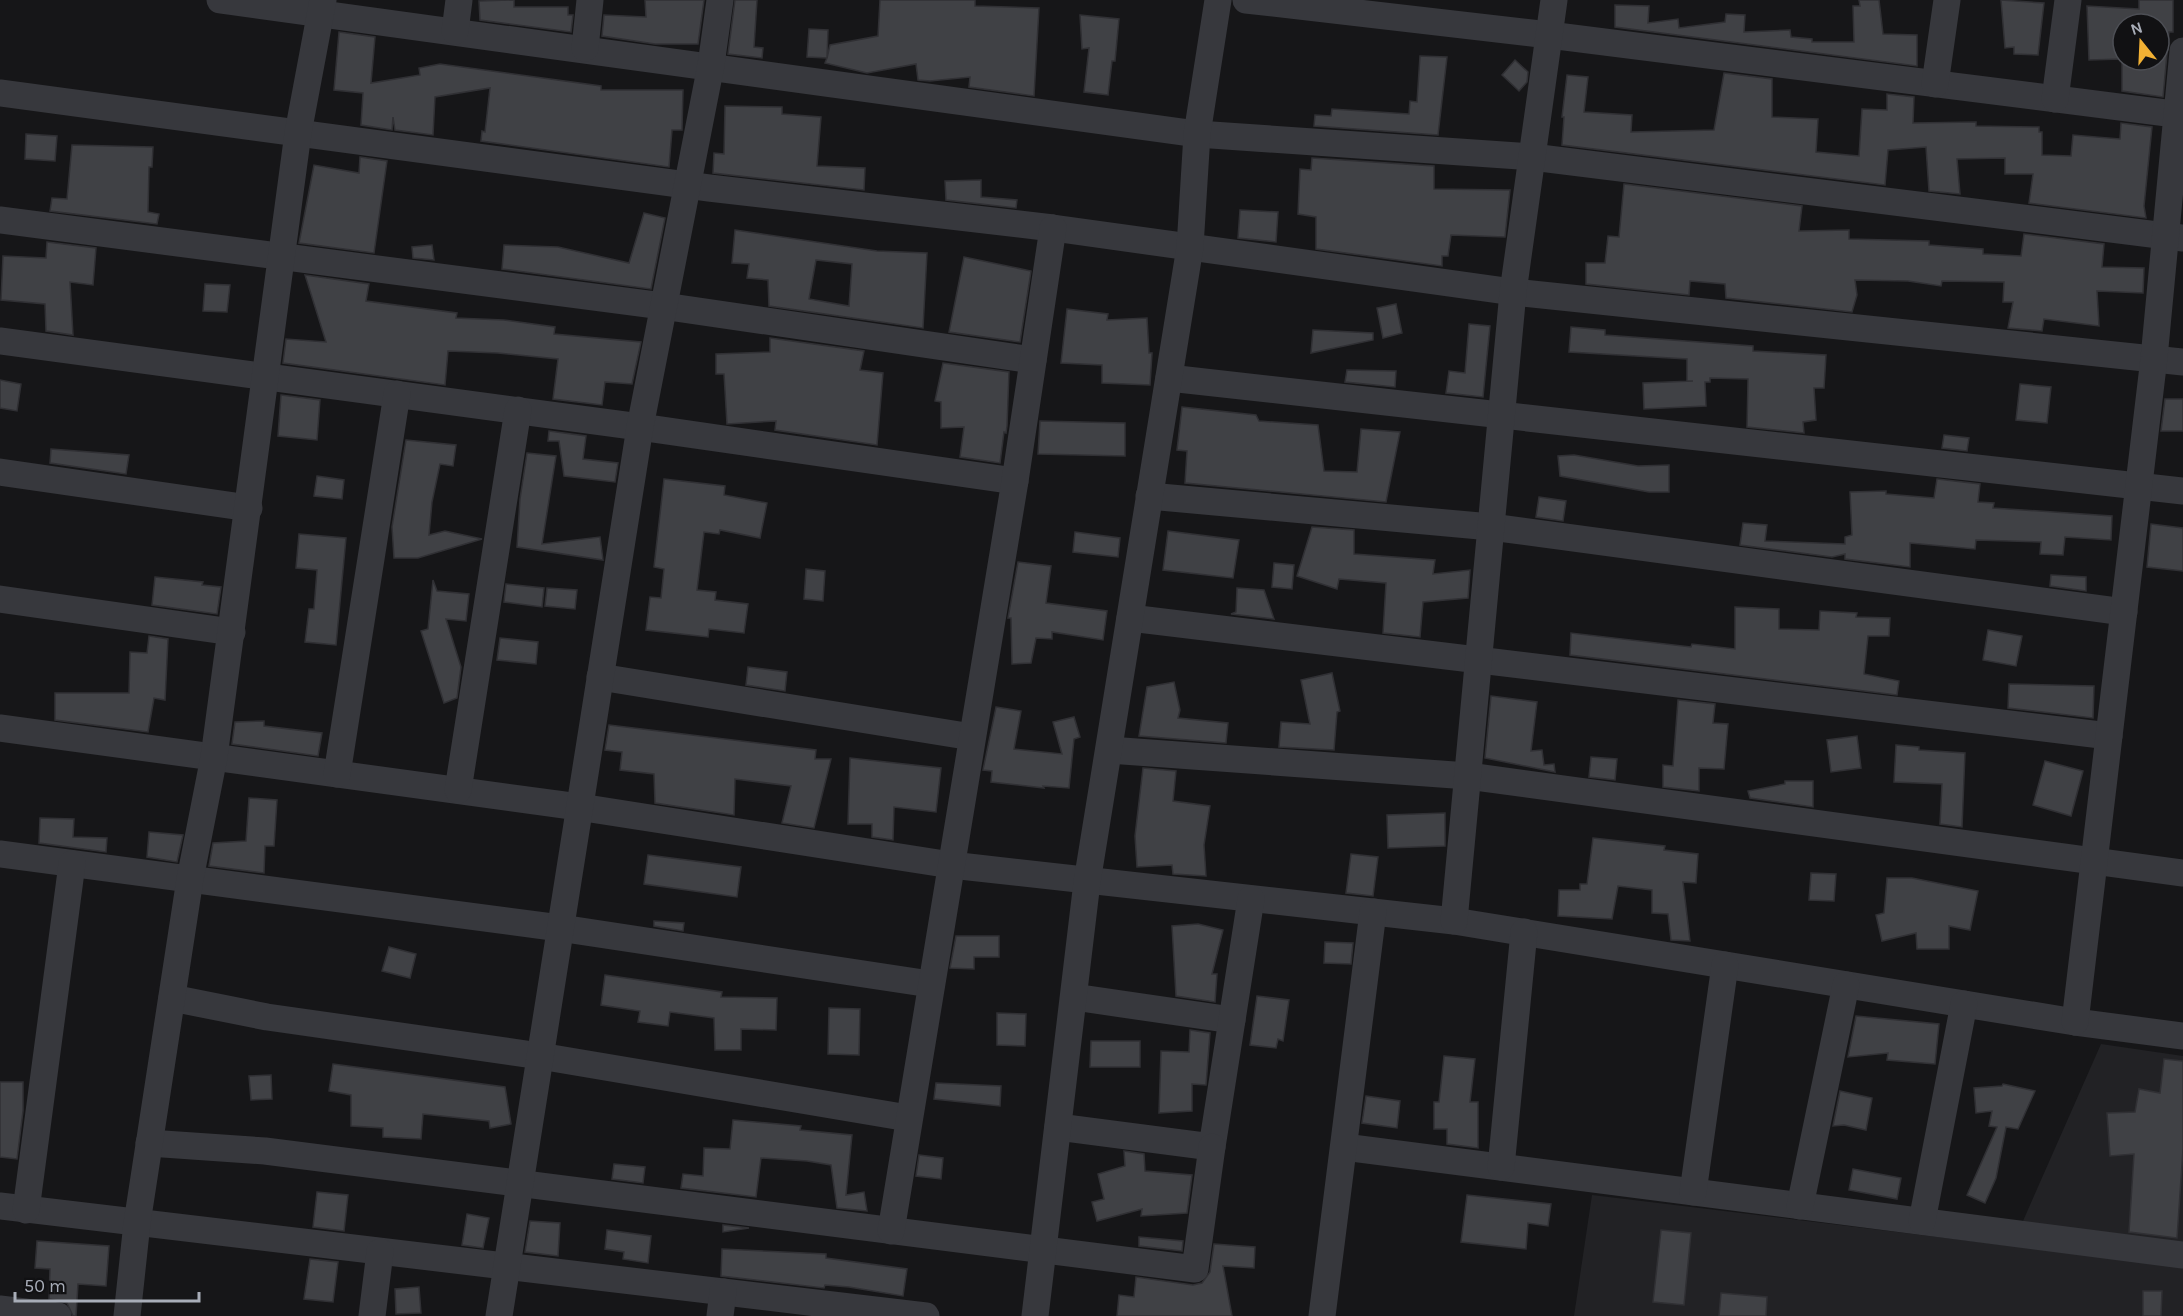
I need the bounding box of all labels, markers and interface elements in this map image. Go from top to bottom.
north arrow [2111,12,2171,72]
text: N [2128,17,2145,39]
scale bar [15,1265,200,1303]
text: 50 m [24,1275,66,1297]

